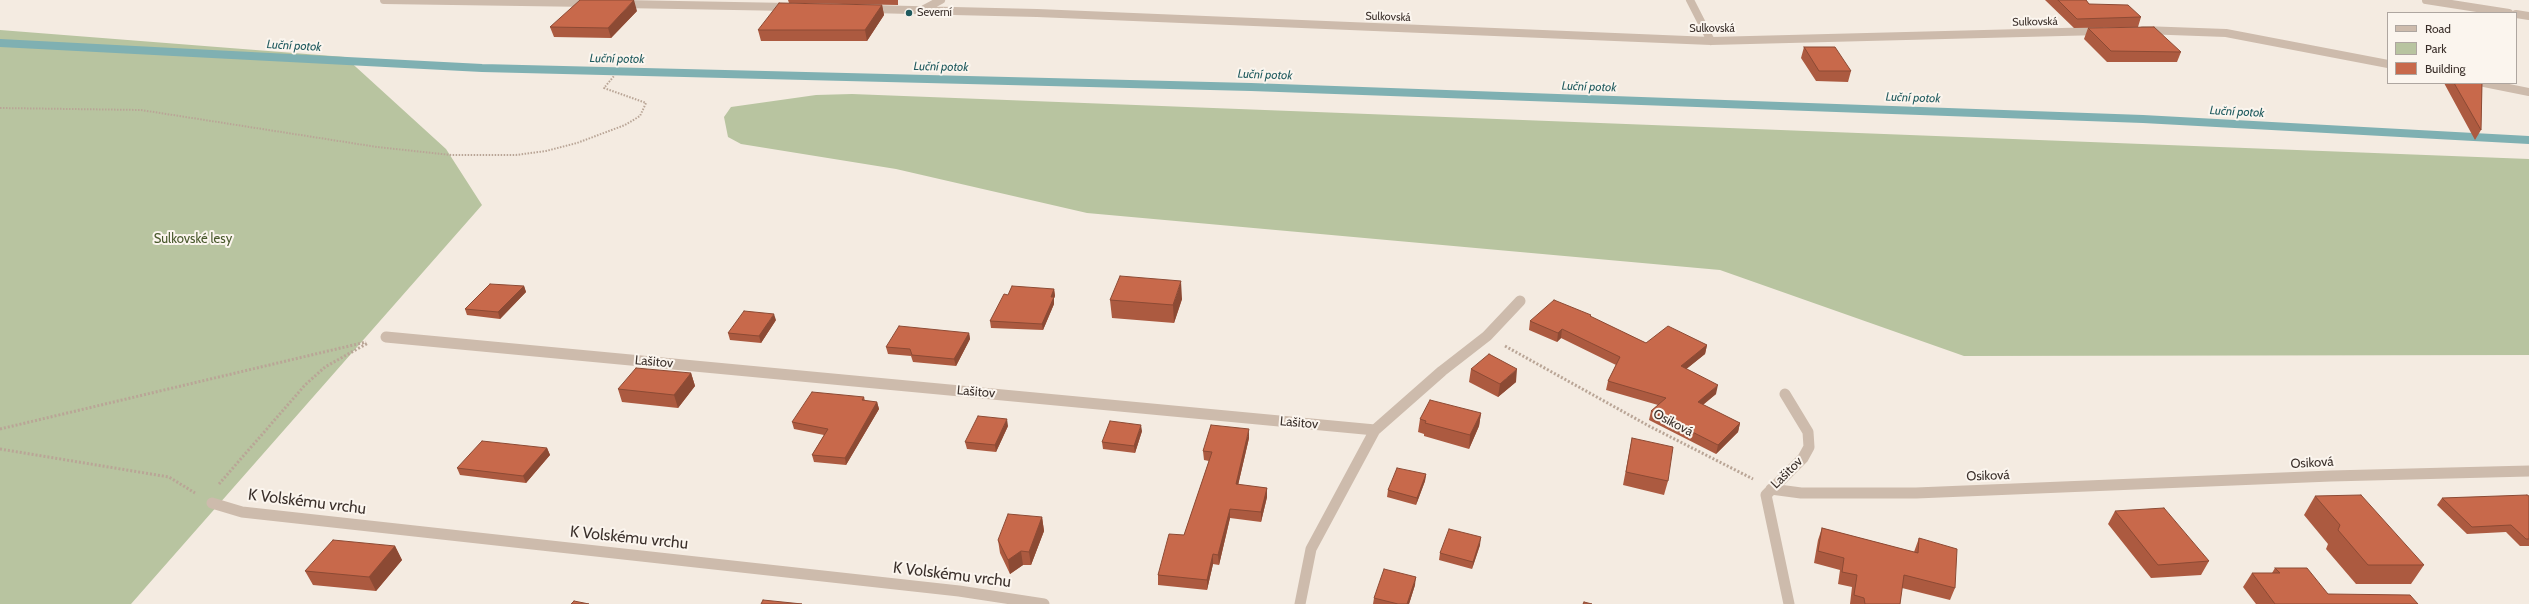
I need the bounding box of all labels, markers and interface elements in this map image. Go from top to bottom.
place label: Severní [917,6,952,20]
marker: Severní [904,8,914,18]
street label: Sulkovská [1365,10,1411,24]
legend [2387,12,2517,84]
street label: Sulkovská [2012,15,2058,29]
text: Road [2425,21,2451,36]
street label: Sulkovská [1689,22,1735,36]
water label: Luční potok [266,37,322,55]
text: Park [2425,41,2447,56]
water label: Luční potok [589,51,645,67]
water label: Luční potok [913,59,969,75]
text: Building [2425,61,2466,76]
water label: Luční potok [1237,67,1293,83]
water label: Luční potok [1561,79,1617,95]
water label: Luční potok [1885,90,1941,106]
water label: Luční potok [2209,103,2265,121]
park label: Sulkovské lesy [154,231,232,247]
street label: Lašitov [634,353,674,371]
street label: Lašitov [956,383,996,401]
street label: Osiková [1650,406,1696,440]
street label: Lašitov [1279,414,1319,432]
street label: Lašitov [1768,454,1806,492]
street label: Osiková [2290,454,2334,472]
street label: Osiková [1966,467,2010,485]
street label: K Volskému vrchu [247,485,367,519]
street label: K Volskému vrchu [569,522,689,554]
street label: K Volskému vrchu [892,558,1012,592]

